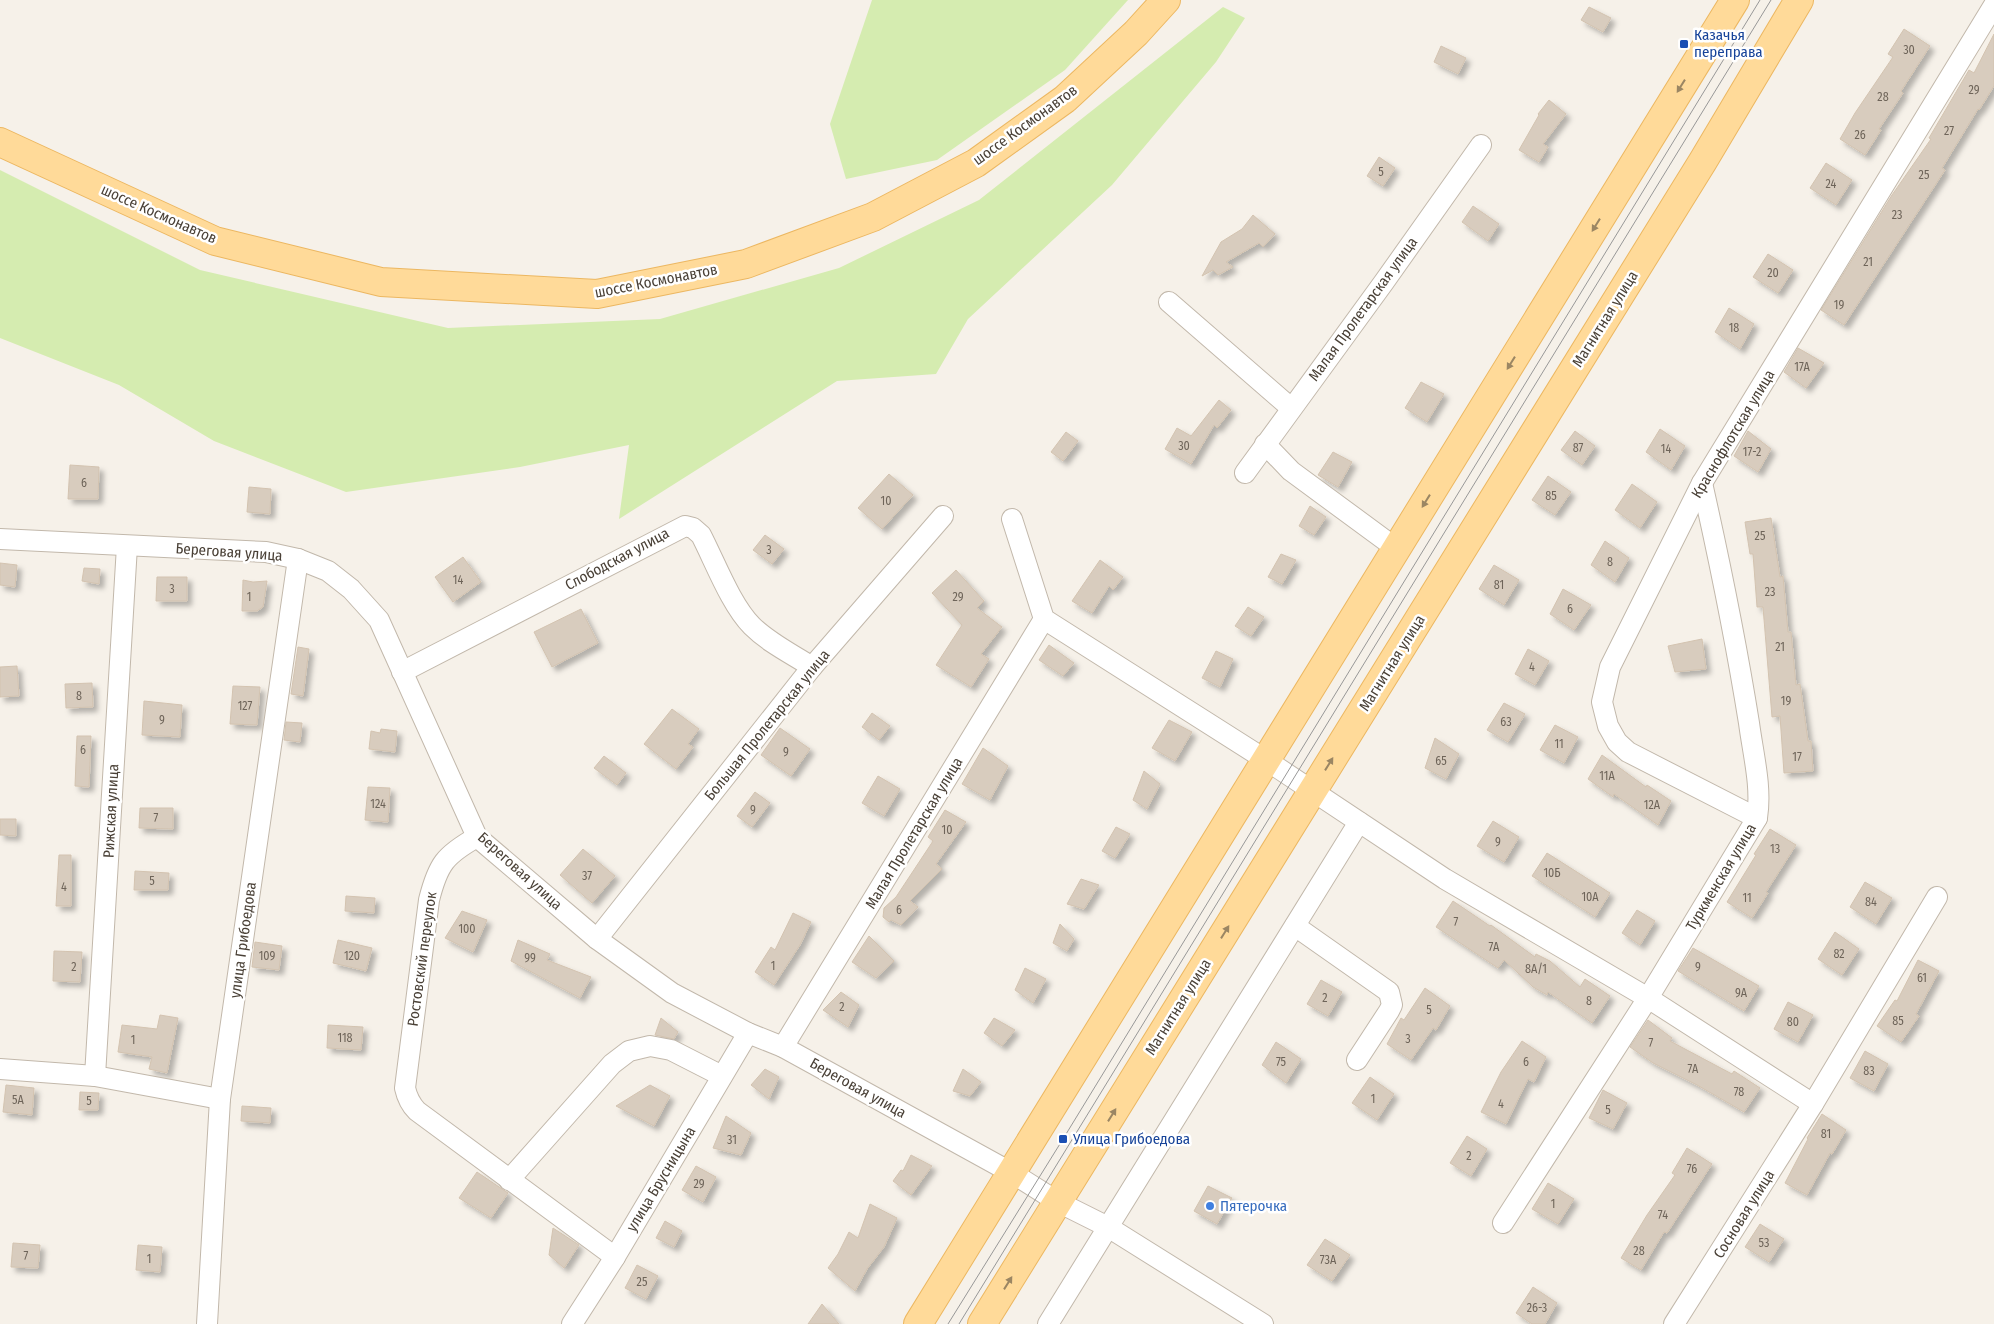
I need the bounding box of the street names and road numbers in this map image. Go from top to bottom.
street label: шоссе Космонавтов [969,81,1081,169]
street label: шоссе Космонавтов [98,180,220,248]
street label: Малая Пролетарская улица [1305,233,1421,385]
street label: шоссе Космонавтов [593,260,719,302]
street label: Магнитная улица [1568,268,1642,370]
street label: Краснофлотская улица [1688,367,1778,501]
street label: Слободская улица [562,524,672,594]
street label: Береговая улица [175,539,283,565]
street label: Магнитная улица [1355,612,1429,714]
street label: Большая Пролетарская улица [701,646,833,804]
street label: Малая Пролетарская улица [862,754,966,912]
street label: Рижская улица [100,763,122,859]
street label: Туркменская улица [1682,820,1760,934]
street label: Береговая улица [474,828,566,914]
street label: улица Грибоедова [226,881,260,999]
street label: Ростовский переулок [404,891,440,1027]
street label: Магнитная улица [1141,956,1215,1058]
street label: Береговая улица [807,1054,909,1122]
street label: улица Брусницына [623,1123,699,1235]
street label: Сосновая улица [1710,1166,1778,1262]

